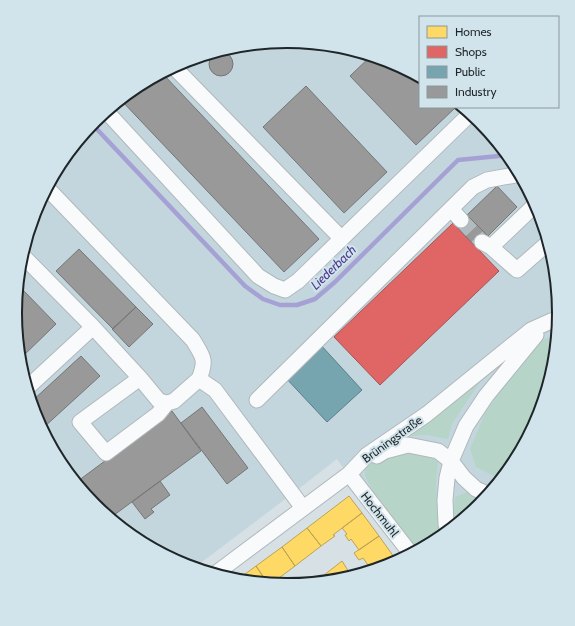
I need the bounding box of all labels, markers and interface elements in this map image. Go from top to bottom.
legend [419,16,559,108]
text: Homes [455,24,492,39]
text: Shops [455,44,487,59]
text: Public [455,64,486,79]
text: Industry [455,84,496,99]
water label: Liederbach [307,241,359,293]
street label: Brüningstraße [359,412,425,466]
street label: Hochmuhl [358,488,402,540]

